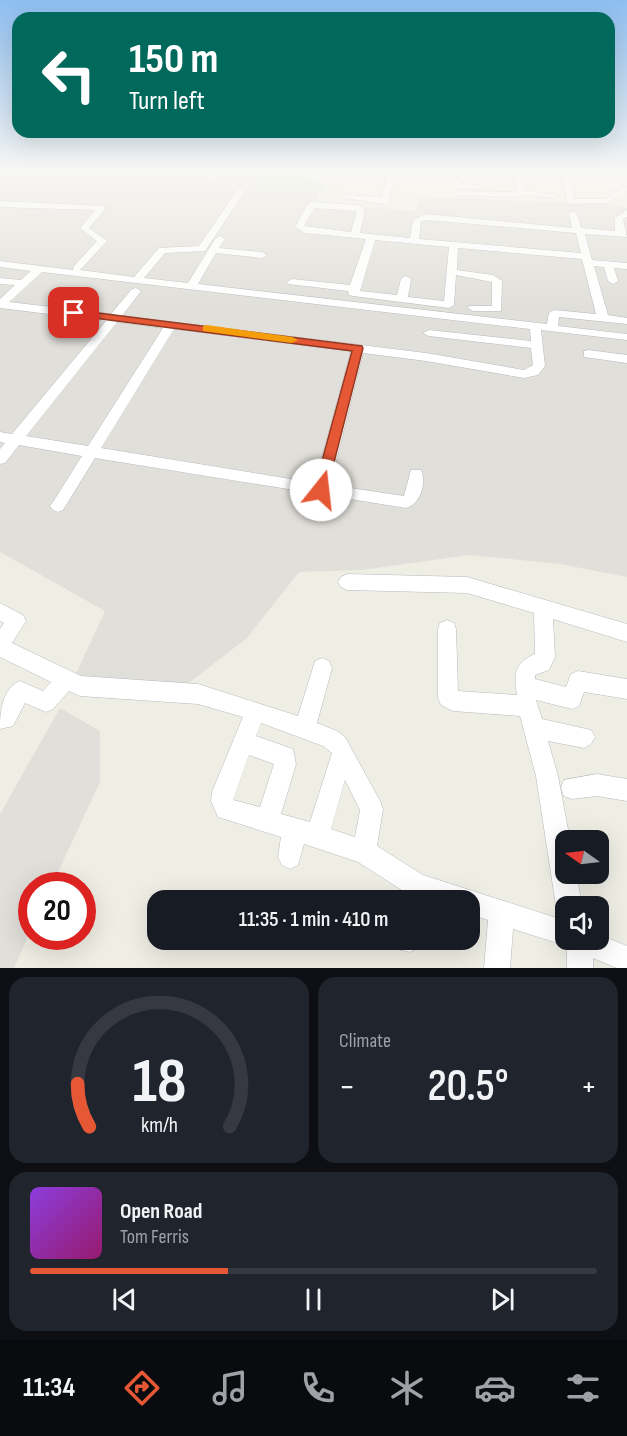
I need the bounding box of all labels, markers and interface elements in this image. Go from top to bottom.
text: 150 m [129,34,218,85]
icon: left [30,36,108,114]
text: Turn left [129,85,205,117]
pin [48,287,99,338]
icon: arrive [57,296,90,329]
position arrow [289,458,353,522]
north arrow [555,830,609,884]
map controls [555,830,609,950]
speed limit sign: 20 [18,872,96,950]
button: sound [555,896,609,950]
text: 11:35 · 1 min · 410 m [239,906,388,933]
text: Climate [339,1029,391,1053]
text: 18 [132,1045,186,1120]
text: 20.5° [427,1059,509,1114]
text: − [339,1067,355,1107]
text: + [581,1067,597,1107]
text: km/h [140,1113,178,1138]
text: Open Road [120,1198,202,1225]
text: Tom Ferris [120,1225,189,1249]
icon: previous [108,1283,141,1316]
icon: pause [297,1283,330,1316]
icon: next [486,1283,519,1316]
icon: directions [121,1367,163,1409]
icon: music [209,1367,251,1409]
icon: phone [297,1367,339,1409]
icon: climate [386,1367,428,1409]
icon: car [474,1367,516,1409]
icon: filters [562,1367,604,1409]
text: 11:34 [23,1372,75,1404]

